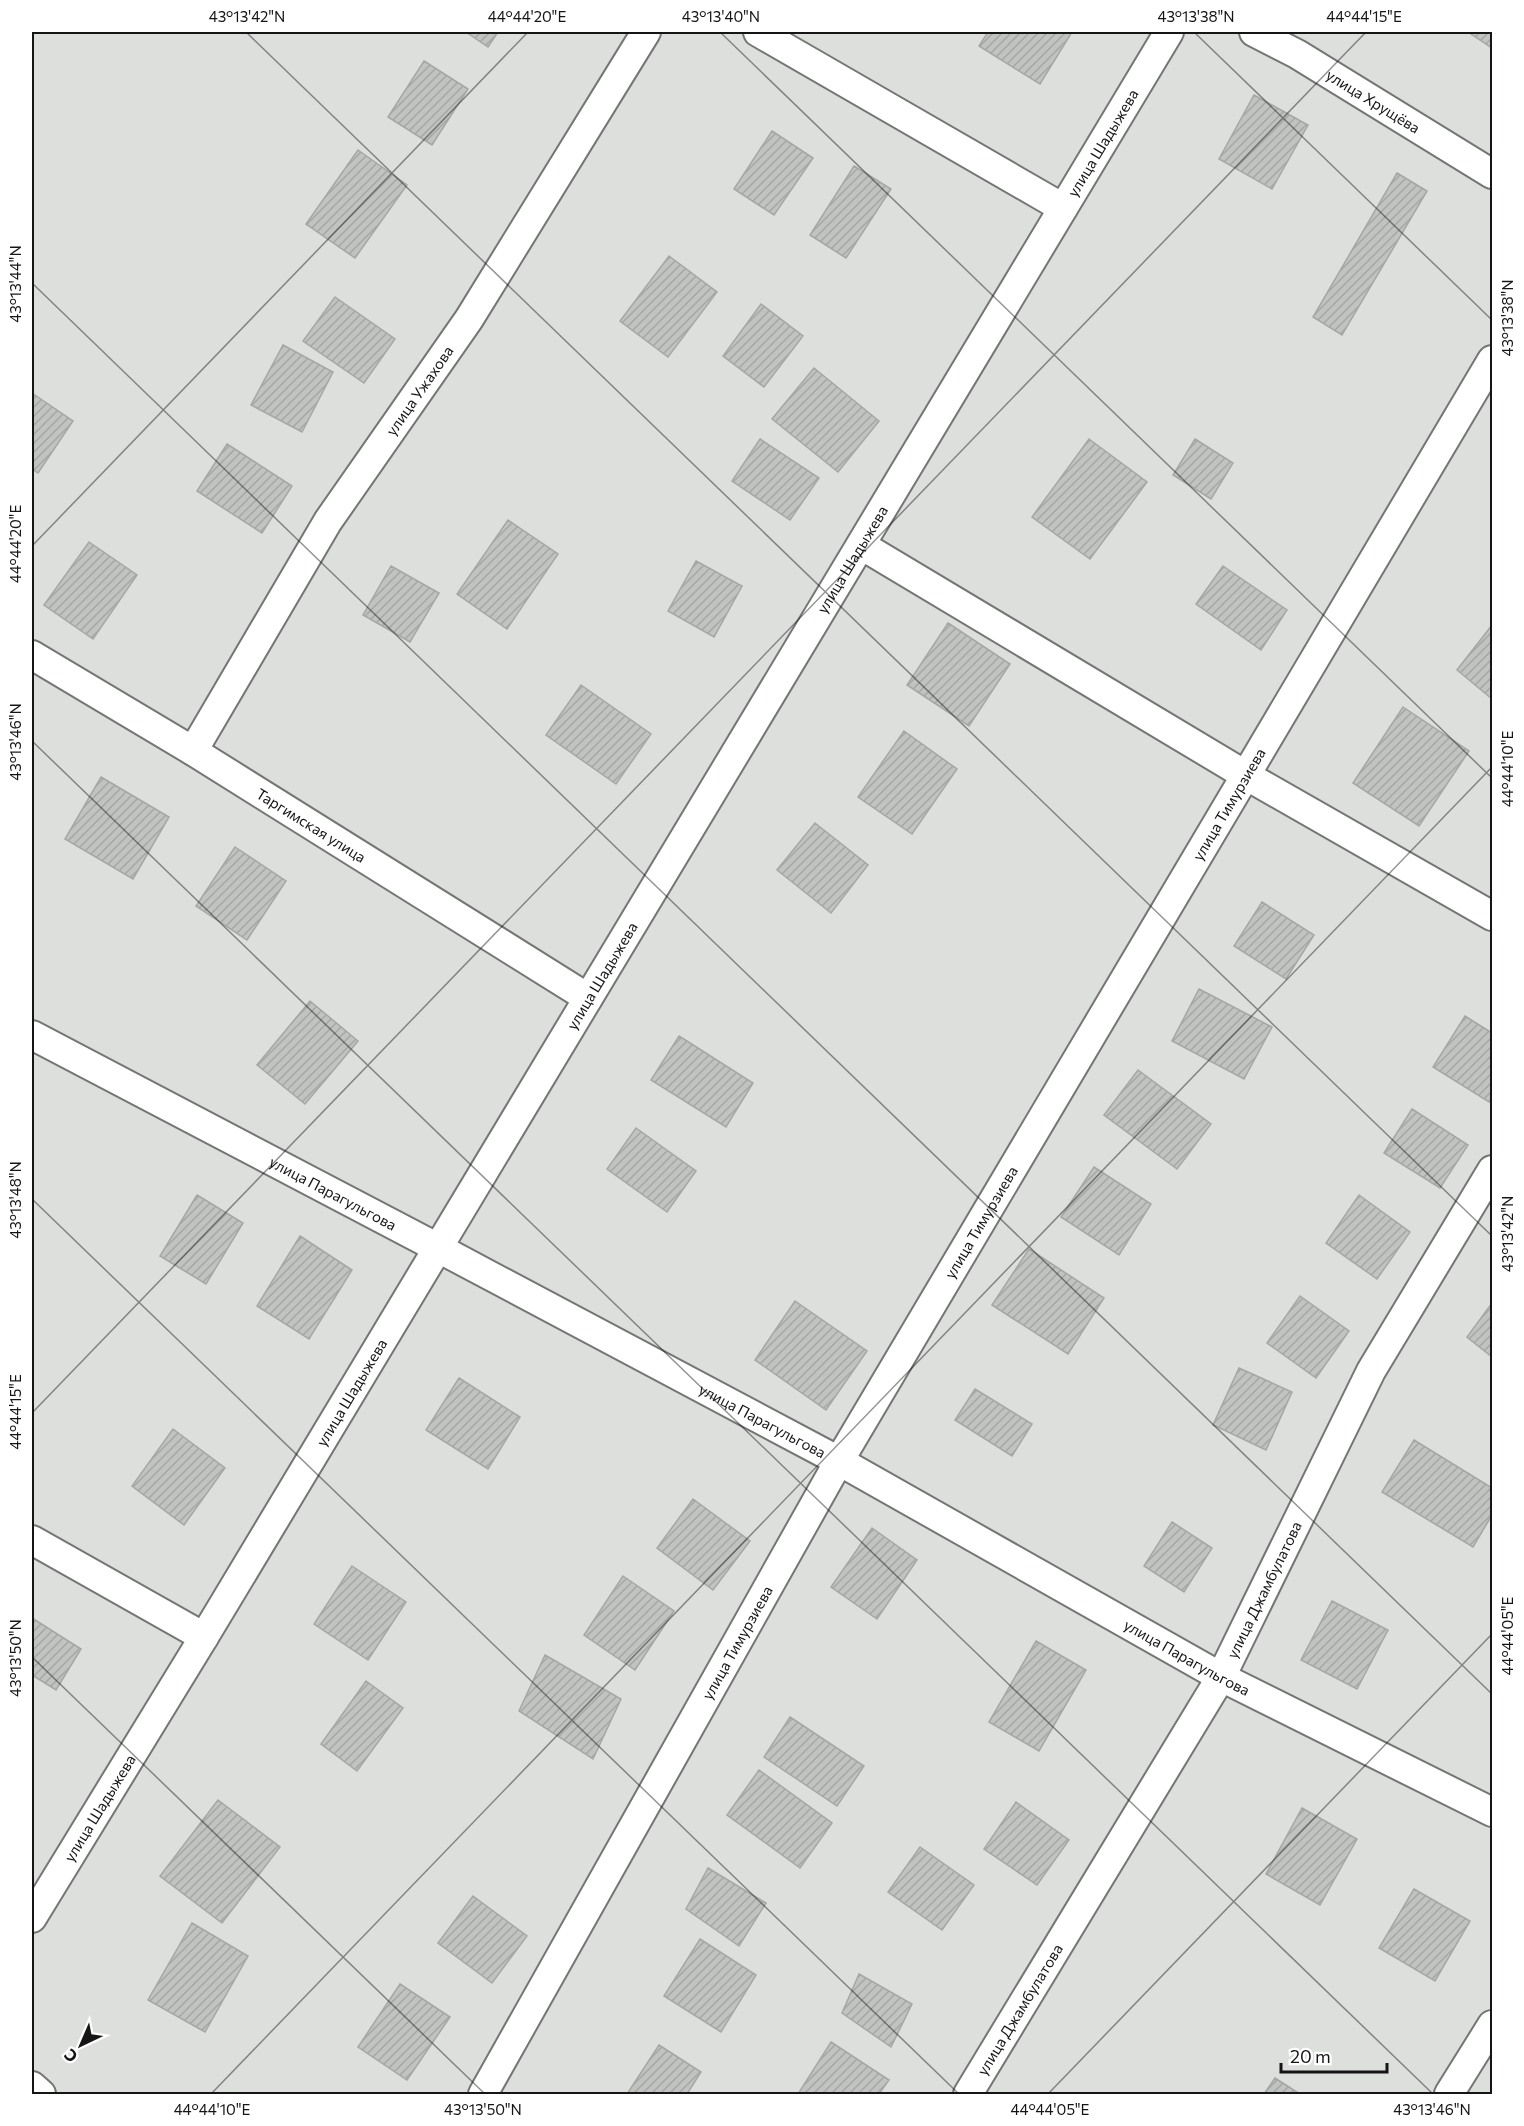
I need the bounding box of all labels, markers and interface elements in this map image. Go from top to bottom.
text: 43°13'42"N [209,7,285,25]
text: 44°44'20"E [488,7,566,25]
text: 43°13'40"N [682,7,760,25]
text: 43°13'38"N [1157,7,1235,25]
text: 44°44'15"E [1326,7,1402,25]
street label: улица Хрущёва [1323,65,1424,137]
street label: улица Шадыжева [1063,86,1142,200]
text: 43°13'44"N [6,245,24,323]
text: 43°13'38"N [1498,279,1516,357]
street label: улица Ужахова [382,342,457,439]
street label: улица Шадыжева [813,502,891,616]
text: 44°44'20"E [6,505,24,583]
text: 43°13'46"N [6,703,24,781]
text: 44°44'10"E [1498,731,1516,807]
street label: улица Тимурзиева [1188,745,1269,864]
street label: Таргимская улица [253,784,369,866]
street label: улица Шадыжева [562,919,641,1033]
street label: улица Парагульгова [267,1152,400,1234]
text: 43°13'48"N [6,1161,24,1239]
street label: улица Тимурзиева [940,1163,1021,1282]
text: 43°13'42"N [1498,1196,1516,1272]
street label: улица Шадыжева [312,1335,390,1449]
text: 44°44'15"E [6,1374,24,1450]
street label: улица Парагульгова [696,1379,829,1461]
street label: улица Джамбулатова [1223,1518,1305,1661]
street label: улица Тимурзиева [698,1582,776,1703]
text: 44°44'05"E [1498,1596,1516,1675]
street label: улица Парагульгова [1121,1615,1253,1699]
text: 43°13'50"N [6,1619,24,1697]
street label: улица Шадыжева [60,1751,139,1865]
street label: улица Джамбулатова [973,1940,1066,2078]
north arrow [51,2015,111,2075]
scale bar [1281,2036,1388,2074]
text: С [60,2045,81,2067]
text: 20 m [1290,2045,1331,2067]
text: 44°44'10"E [174,2100,250,2118]
text: 43°13'50"N [444,2100,522,2118]
text: 44°44'05"E [1011,2100,1090,2118]
text: 43°13'46"N [1393,2100,1471,2118]

